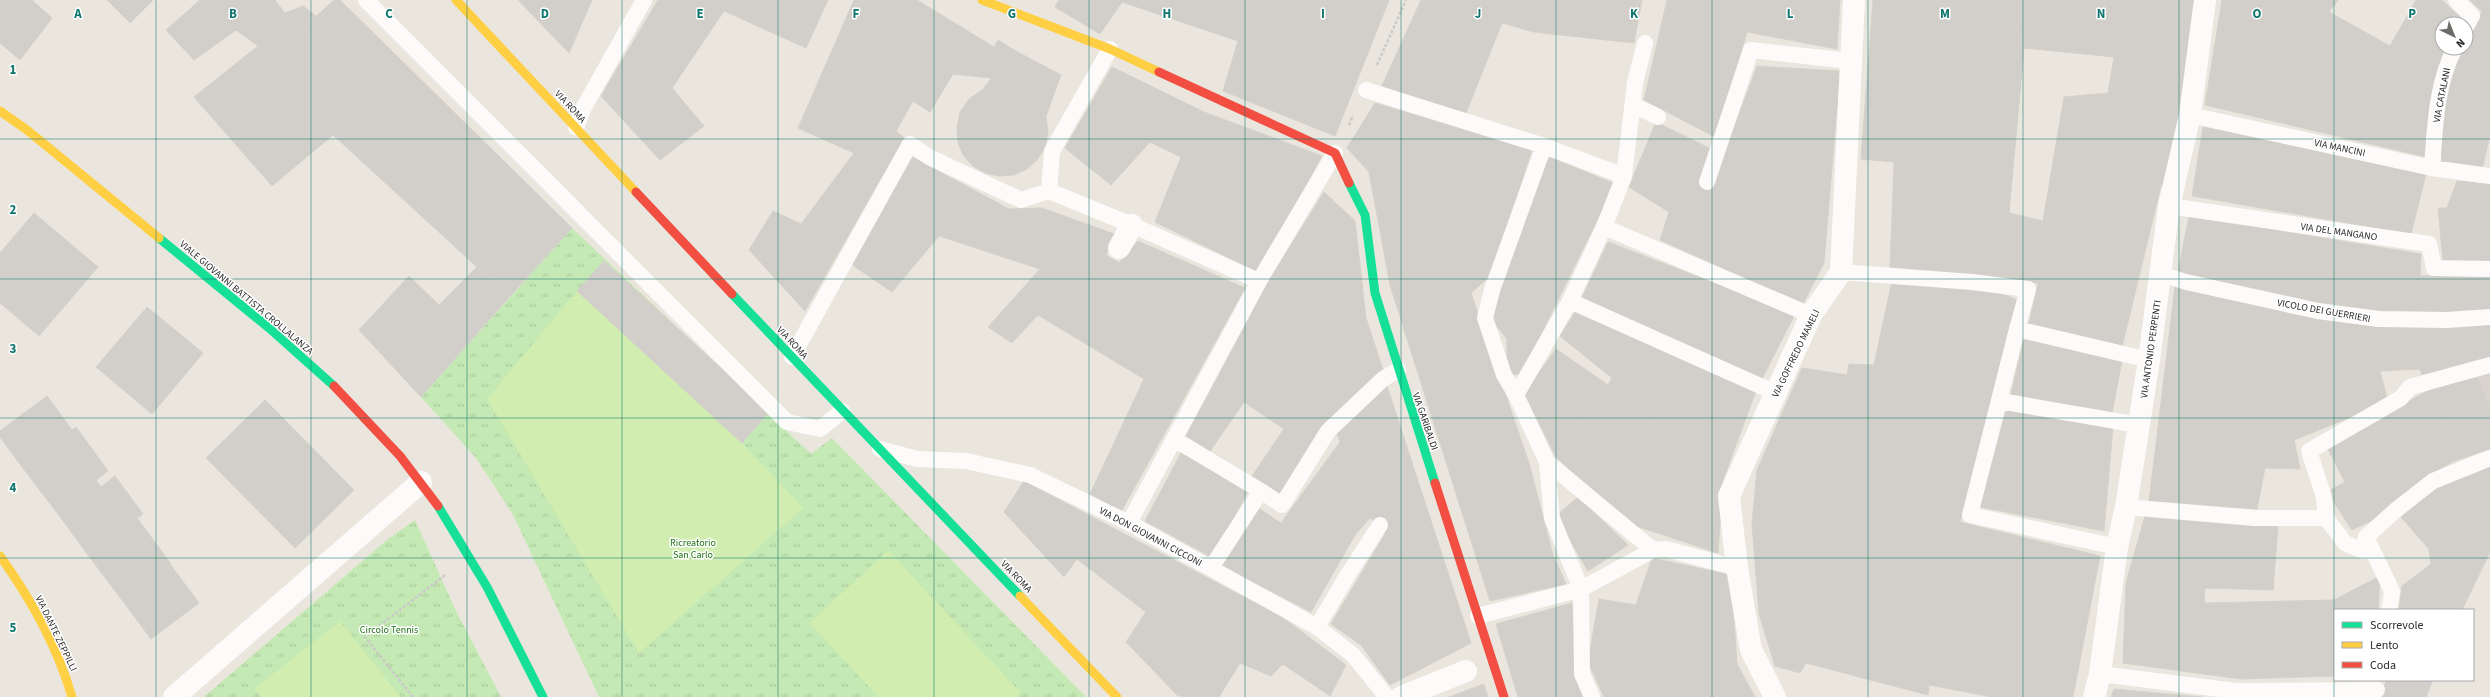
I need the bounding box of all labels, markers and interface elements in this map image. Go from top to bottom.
text: A [73,5,82,23]
text: B [229,5,237,23]
text: C [385,5,393,23]
text: D [541,5,549,23]
text: E [696,5,704,23]
text: F [853,5,860,23]
text: G [1008,5,1016,23]
text: H [1163,5,1171,23]
text: I [1321,5,1325,23]
text: J [1475,5,1481,23]
text: K [1630,5,1639,23]
text: L [1787,5,1794,23]
text: M [1940,5,1950,23]
text: N [2097,5,2105,23]
text: O [2253,5,2262,23]
text: P [2408,5,2416,23]
north arrow [2434,16,2474,56]
text: N [2453,35,2468,51]
text: 1 [10,61,17,79]
street label: VIA CATALANI [2430,67,2454,124]
street label: VIA ROMA [551,87,589,127]
street label: VIA MANCINI [2313,136,2367,160]
text: 2 [10,201,17,219]
street label: VIA DEL MANGANO [2300,220,2378,244]
street label: VIALE GIOVANNI BATTISTA CROLLALANZA [176,237,317,358]
street label: VICOLO DEI GUERRIERI [2276,296,2372,326]
street label: VIA ANTONIO PERPENTI [2137,299,2165,399]
street label: VIA GOFFREDO MAMELI [1768,307,1823,400]
street label: VIA ROMA [773,323,811,363]
text: 3 [10,340,17,358]
street label: VIA GARIBALDI [1409,391,1441,452]
text: 4 [10,479,17,497]
street label: VIA DON GIOVANNI CICCONI [1097,504,1204,570]
park label: Ricreatorio San Carlo [670,536,716,562]
street label: VIA ROMA [997,557,1036,596]
street label: VIA DANTE ZEPPILLI [32,593,81,674]
legend [2334,609,2474,681]
text: Scorrevole [2370,617,2423,634]
text: 5 [10,619,17,637]
park label: Circolo Tennis [360,623,418,637]
text: Lento [2370,637,2399,654]
text: Coda [2370,657,2396,674]

